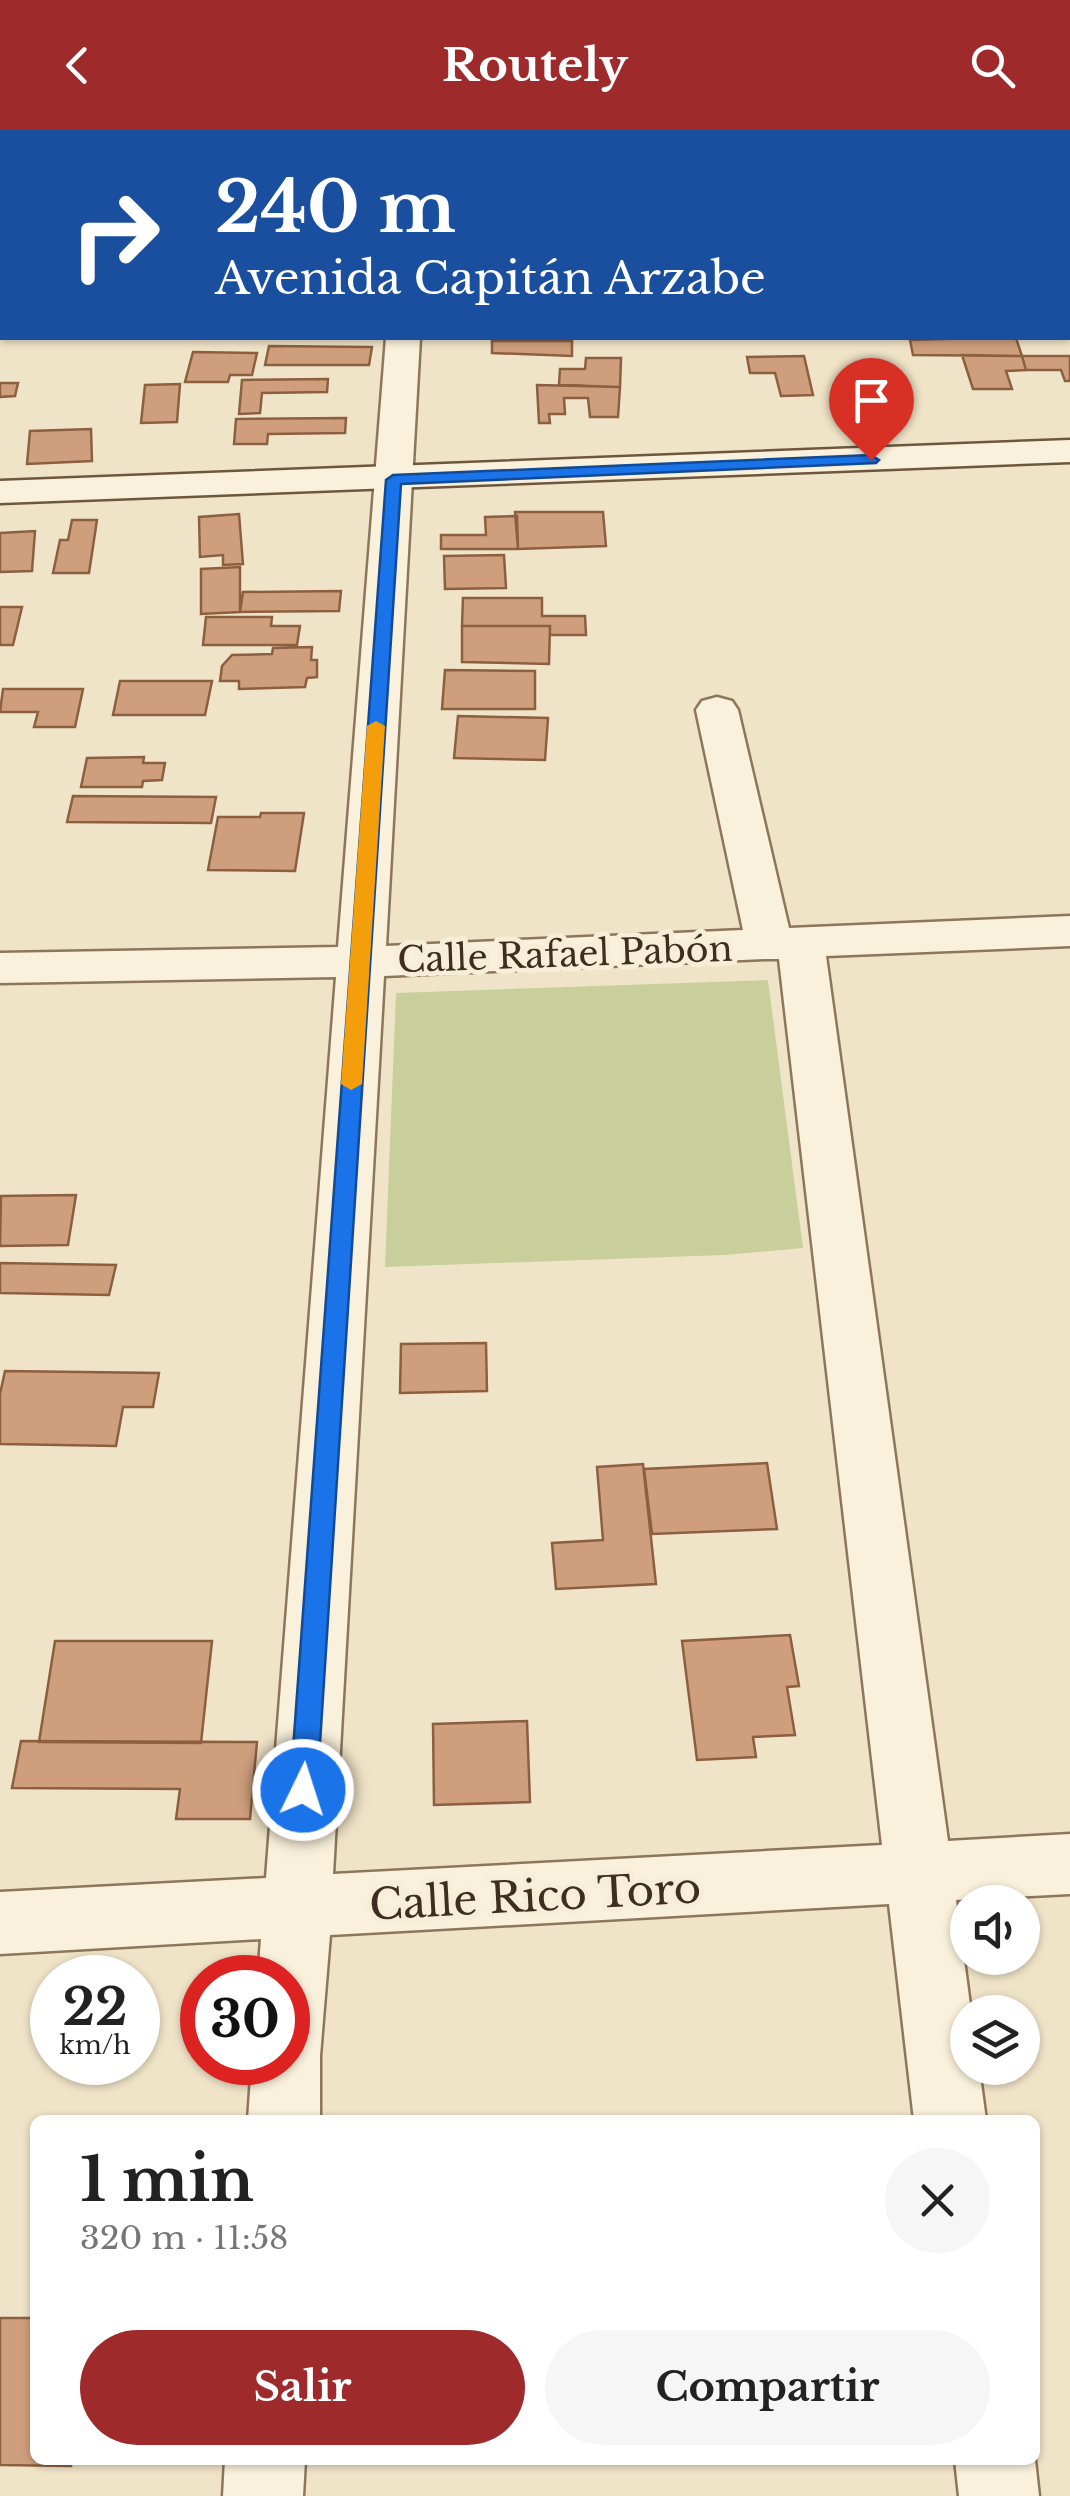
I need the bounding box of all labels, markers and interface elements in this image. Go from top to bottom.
text: Routely [442,37,628,93]
icon: back [50,38,105,93]
icon: search [965,38,1020,93]
text: 240 m [215,164,456,251]
icon: right [50,170,180,300]
text: Avenida Capitán Arzabe [215,250,766,306]
pin [829,358,914,461]
icon: arrive [844,373,899,428]
street label: Calle Rafael Pabón [397,927,733,981]
position arrow [251,1738,355,1842]
street label: Calle Rico Toro [368,1861,702,1931]
map controls [950,1885,1040,2085]
button: sound [950,1885,1040,1975]
speed limit sign: 30 [180,1955,310,2085]
text: 22 [62,1976,128,2039]
button: layers [950,1995,1040,2085]
text: km/h [60,2030,130,2061]
text: 1 min [80,2143,254,2217]
button: close [885,2148,990,2253]
text: 320 m · 11:58 [80,2218,289,2258]
button: Salir [80,2330,525,2445]
button: Compartir [545,2330,990,2445]

